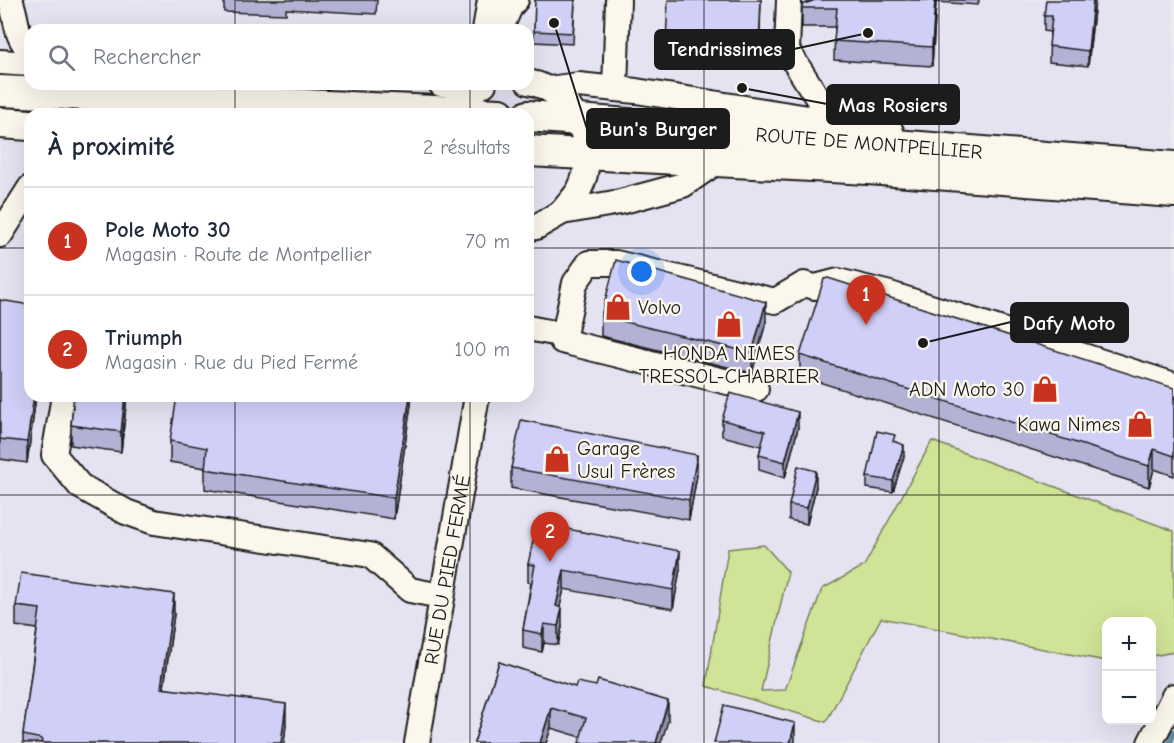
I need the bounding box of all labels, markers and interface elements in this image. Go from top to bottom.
search box [24,24,534,90]
callout: Tendrissimes [655,30,794,69]
text: Tendrissimes [668,37,782,61]
icon: search [45,41,78,74]
text: Rechercher [93,44,201,70]
callout: Mas Rosiers [827,85,959,124]
text: Mas Rosiers [839,93,947,117]
callout: Bun's Burger [587,109,729,148]
text: Bun's Burger [599,117,717,141]
street label: ROUTE DE MONTPELLIER [755,123,983,164]
text: À proximité [48,132,175,162]
text: 2 résultats [423,136,510,159]
text: Pole Moto 30 [105,217,231,243]
text: 1 [64,230,71,253]
text: 70 m [465,230,510,253]
text: Magasin · Route de Montpellier [105,243,371,266]
your location [627,257,656,286]
pin: 1 [846,276,886,325]
shop icon: Volvo [603,292,633,322]
place label: Volvo [638,296,681,319]
callout: Dafy Moto [1011,303,1128,342]
shop icon: HONDA NIMES TRESSOL-CHABRIER [714,309,744,339]
text: Dafy Moto [1023,311,1115,335]
text: Triumph [105,325,183,351]
text: 2 [63,338,72,361]
text: 100 m [455,338,510,361]
place label: HONDA NIMES TRESSOL-CHABRIER [639,342,819,388]
text: Magasin · Rue du Pied Fermé [105,351,358,374]
shop icon: ADN Moto 30 [1030,374,1060,404]
place label: ADN Moto 30 [909,378,1025,401]
shop icon: Kawa Nimes [1125,409,1155,439]
place label: Kawa Nimes [1017,413,1120,436]
place label: Garage Usul Frères [577,437,675,483]
shop icon: Garage Usul Frères [542,444,572,474]
street label: RUE DU PIED FERMÉ [420,473,475,666]
pin: 2 [530,512,570,562]
map controls [1102,617,1156,725]
button: + [1102,617,1156,671]
button: − [1102,671,1156,725]

